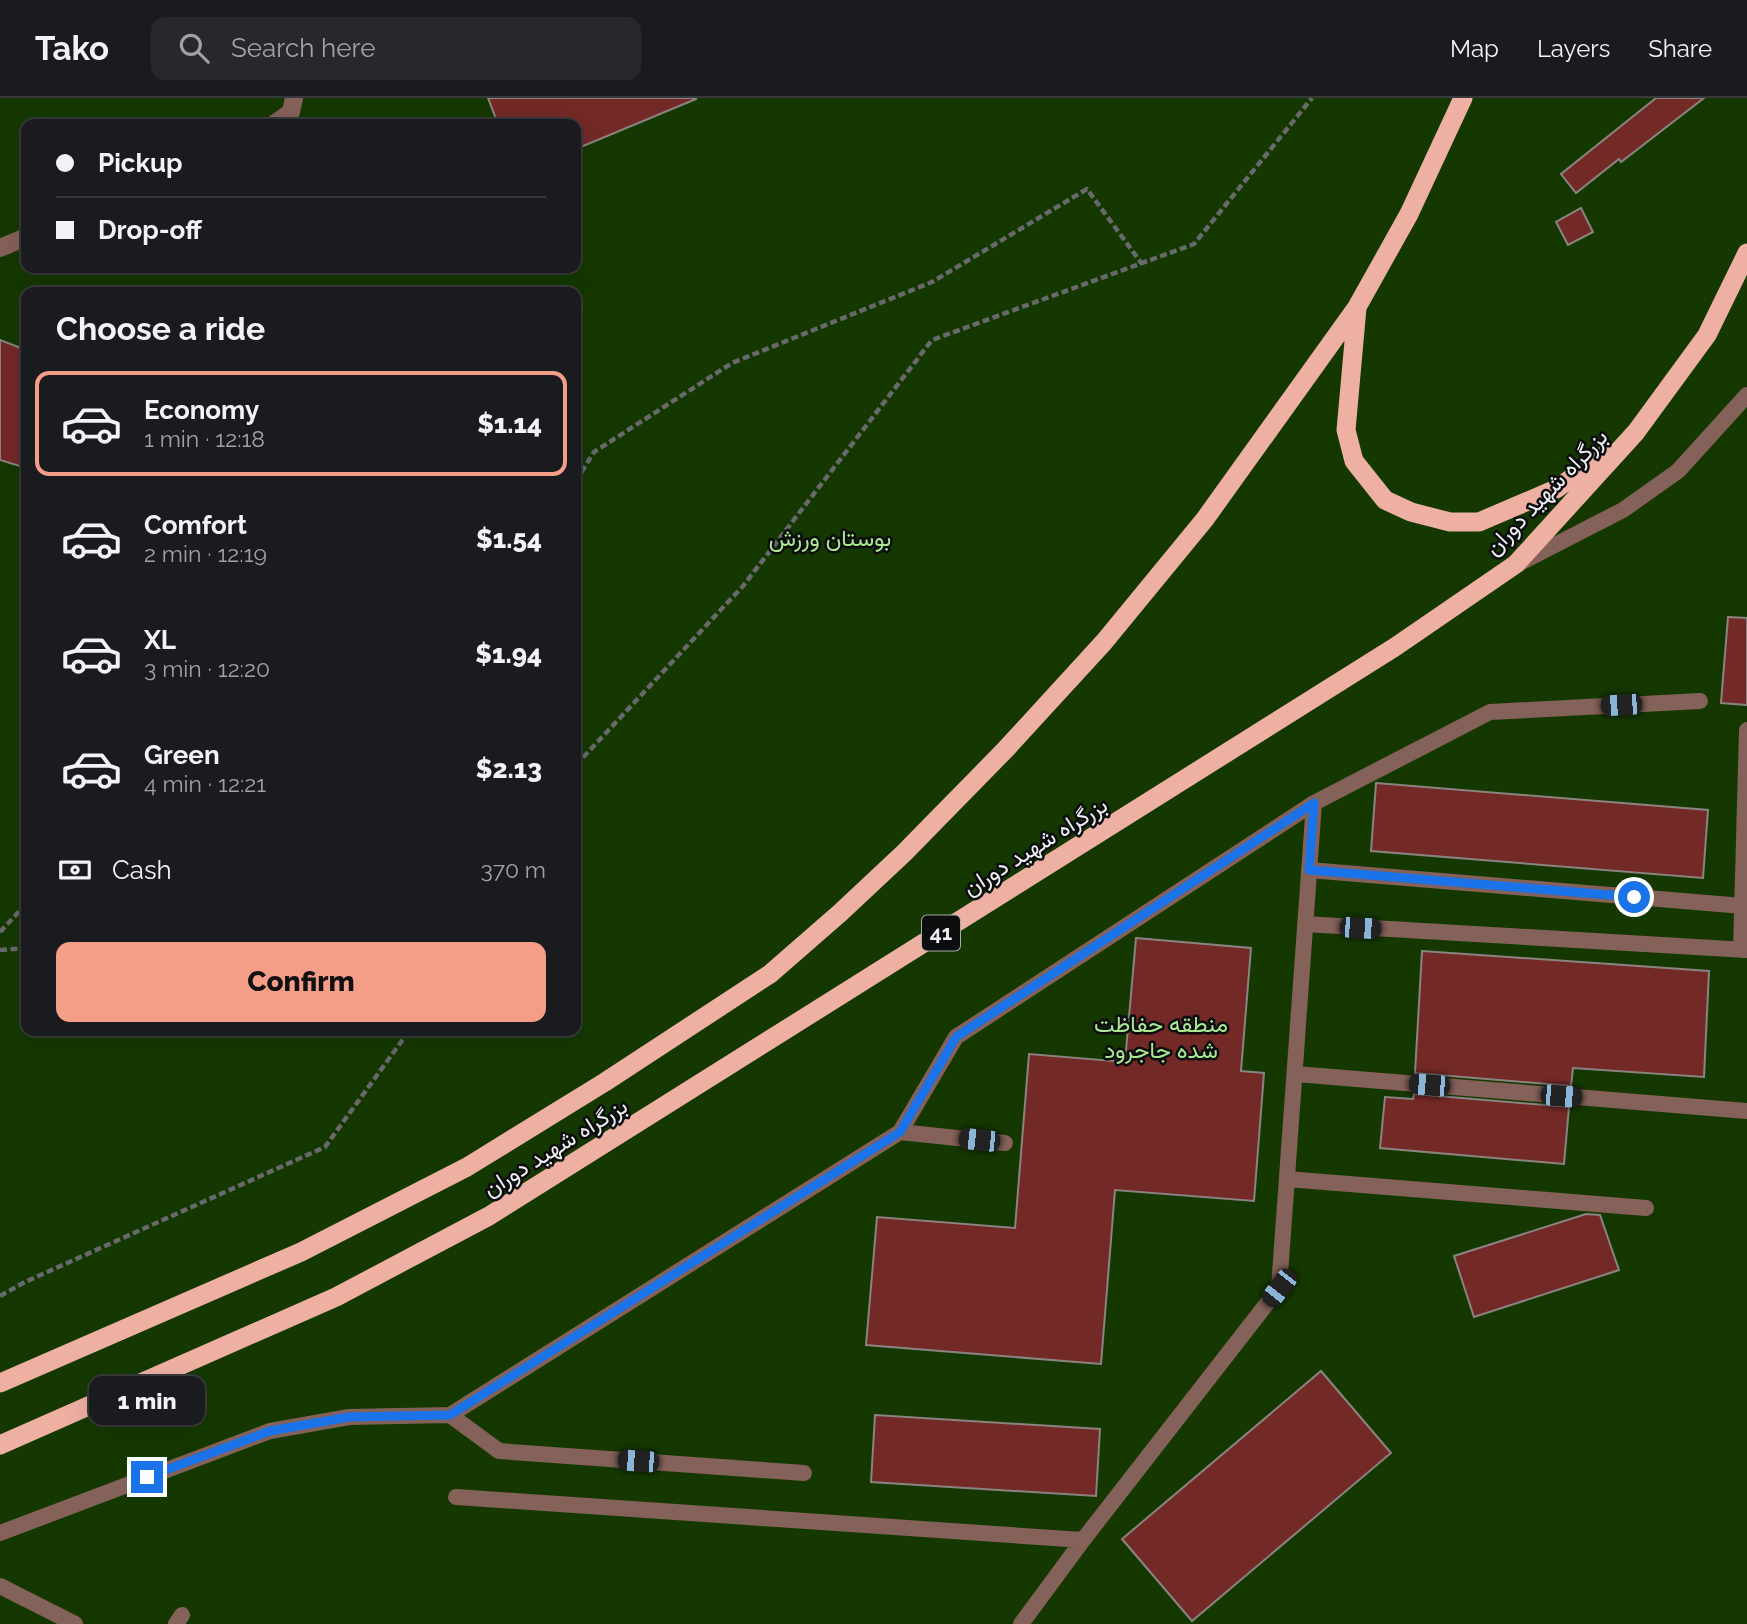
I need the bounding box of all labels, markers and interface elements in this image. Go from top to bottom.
search box [151,17,641,80]
text: Tako [35,29,109,68]
icon: search [175,29,213,67]
text: Search here [231,33,375,63]
text: Map [1450,34,1499,63]
text: Layers [1537,34,1610,63]
text: Share [1648,34,1712,63]
text: Pickup [98,148,183,178]
text: Drop-off [98,215,202,245]
text: Choose a ride [56,310,265,347]
icon: car [60,392,123,455]
text: Economy [144,395,259,425]
text: $1.14 [477,409,542,439]
street label: بزرگراه شهید دوران [1479,423,1614,562]
text: 1 min · 12:18 [144,425,265,452]
icon: car [60,507,123,570]
text: Comfort [144,510,247,540]
text: $1.54 [476,524,542,554]
park label: بوستان ورزش [769,524,891,553]
text: 2 min · 12:19 [144,540,267,567]
icon: car [60,622,123,685]
text: XL [144,625,176,655]
text: $1.94 [475,639,542,669]
text: 3 min · 12:20 [144,655,270,682]
car [1600,693,1643,717]
icon: car [60,737,123,800]
text: Green [144,740,220,770]
text: $2.13 [476,754,542,784]
text: 4 min · 12:21 [144,770,266,797]
street label: بزرگراه شهید دوران [958,790,1113,902]
icon: cash [56,851,94,889]
text: Cash [112,855,172,885]
text: 370 m [481,856,546,883]
route start [1618,881,1650,913]
road number: 41 [922,916,960,950]
car [1339,916,1382,940]
button: Confirm [56,942,546,1022]
park label: منطقه حفاظت شده جاجرود [1094,1010,1228,1065]
car [1408,1073,1451,1097]
car [1540,1084,1583,1108]
street label: بزرگراه شهید دوران [478,1091,633,1203]
car [958,1127,1001,1153]
car [1258,1265,1301,1311]
callout: 1 min [89,1376,205,1424]
text: 1 min [117,1387,177,1414]
car [617,1449,660,1473]
route end [131,1461,163,1493]

